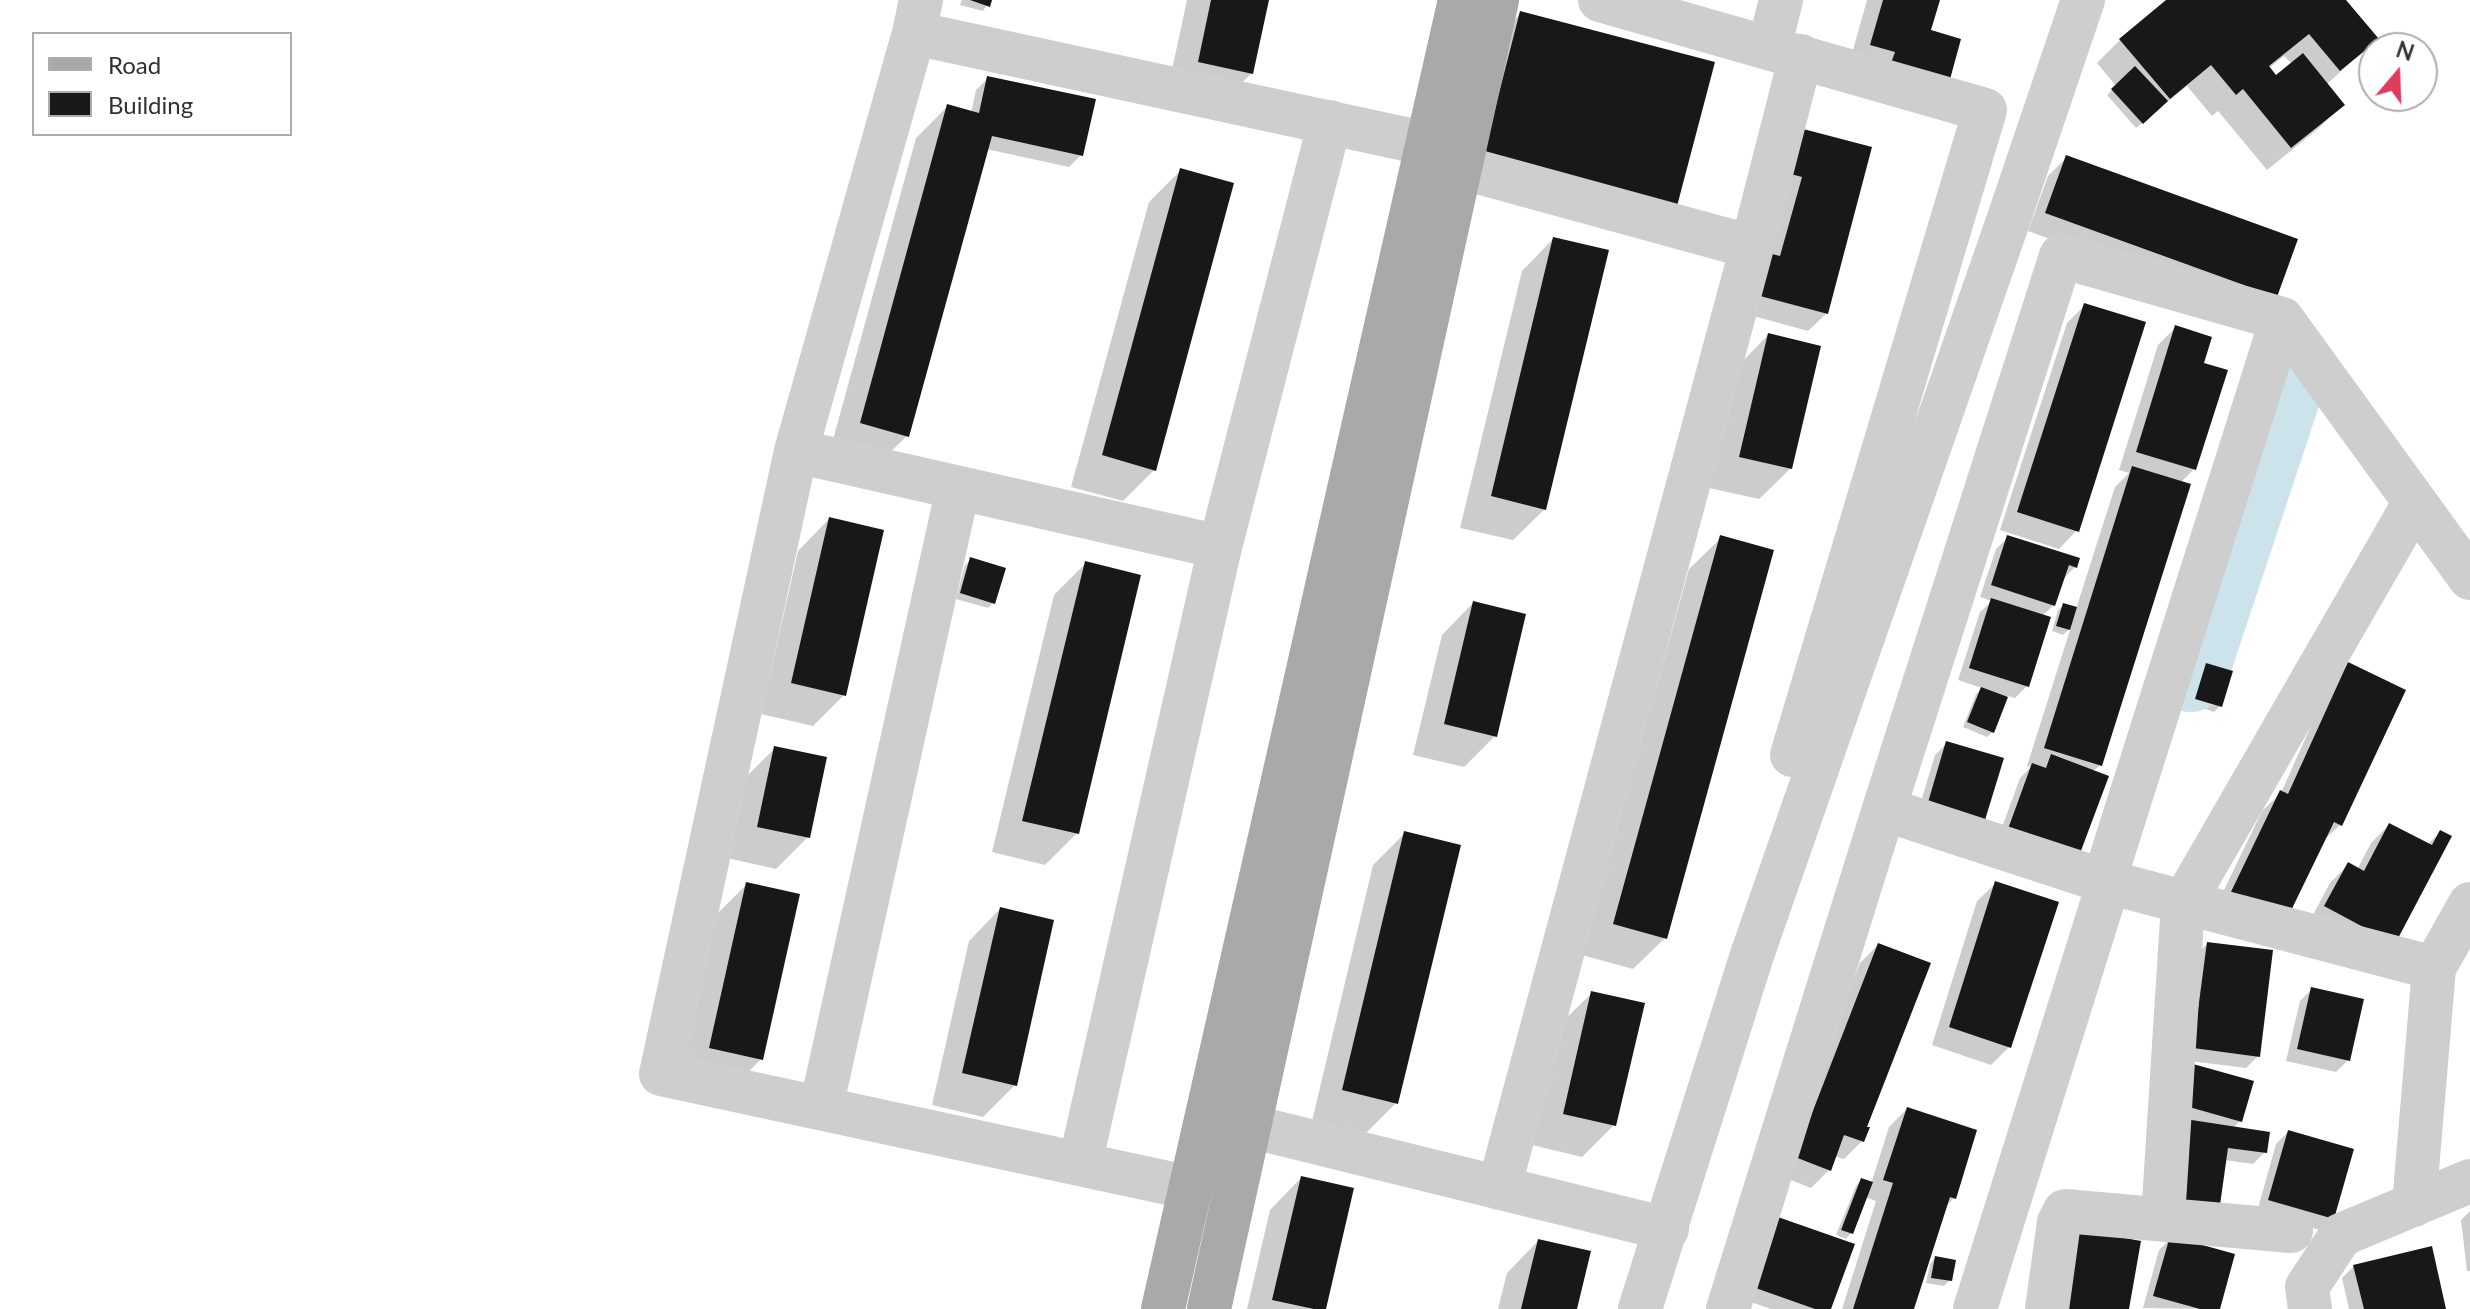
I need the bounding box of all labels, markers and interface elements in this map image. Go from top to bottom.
legend [32,32,292,136]
north arrow [2358,32,2438,112]
text: N [2393,35,2418,66]
text: Road [108,50,161,79]
text: Building [108,90,193,119]

